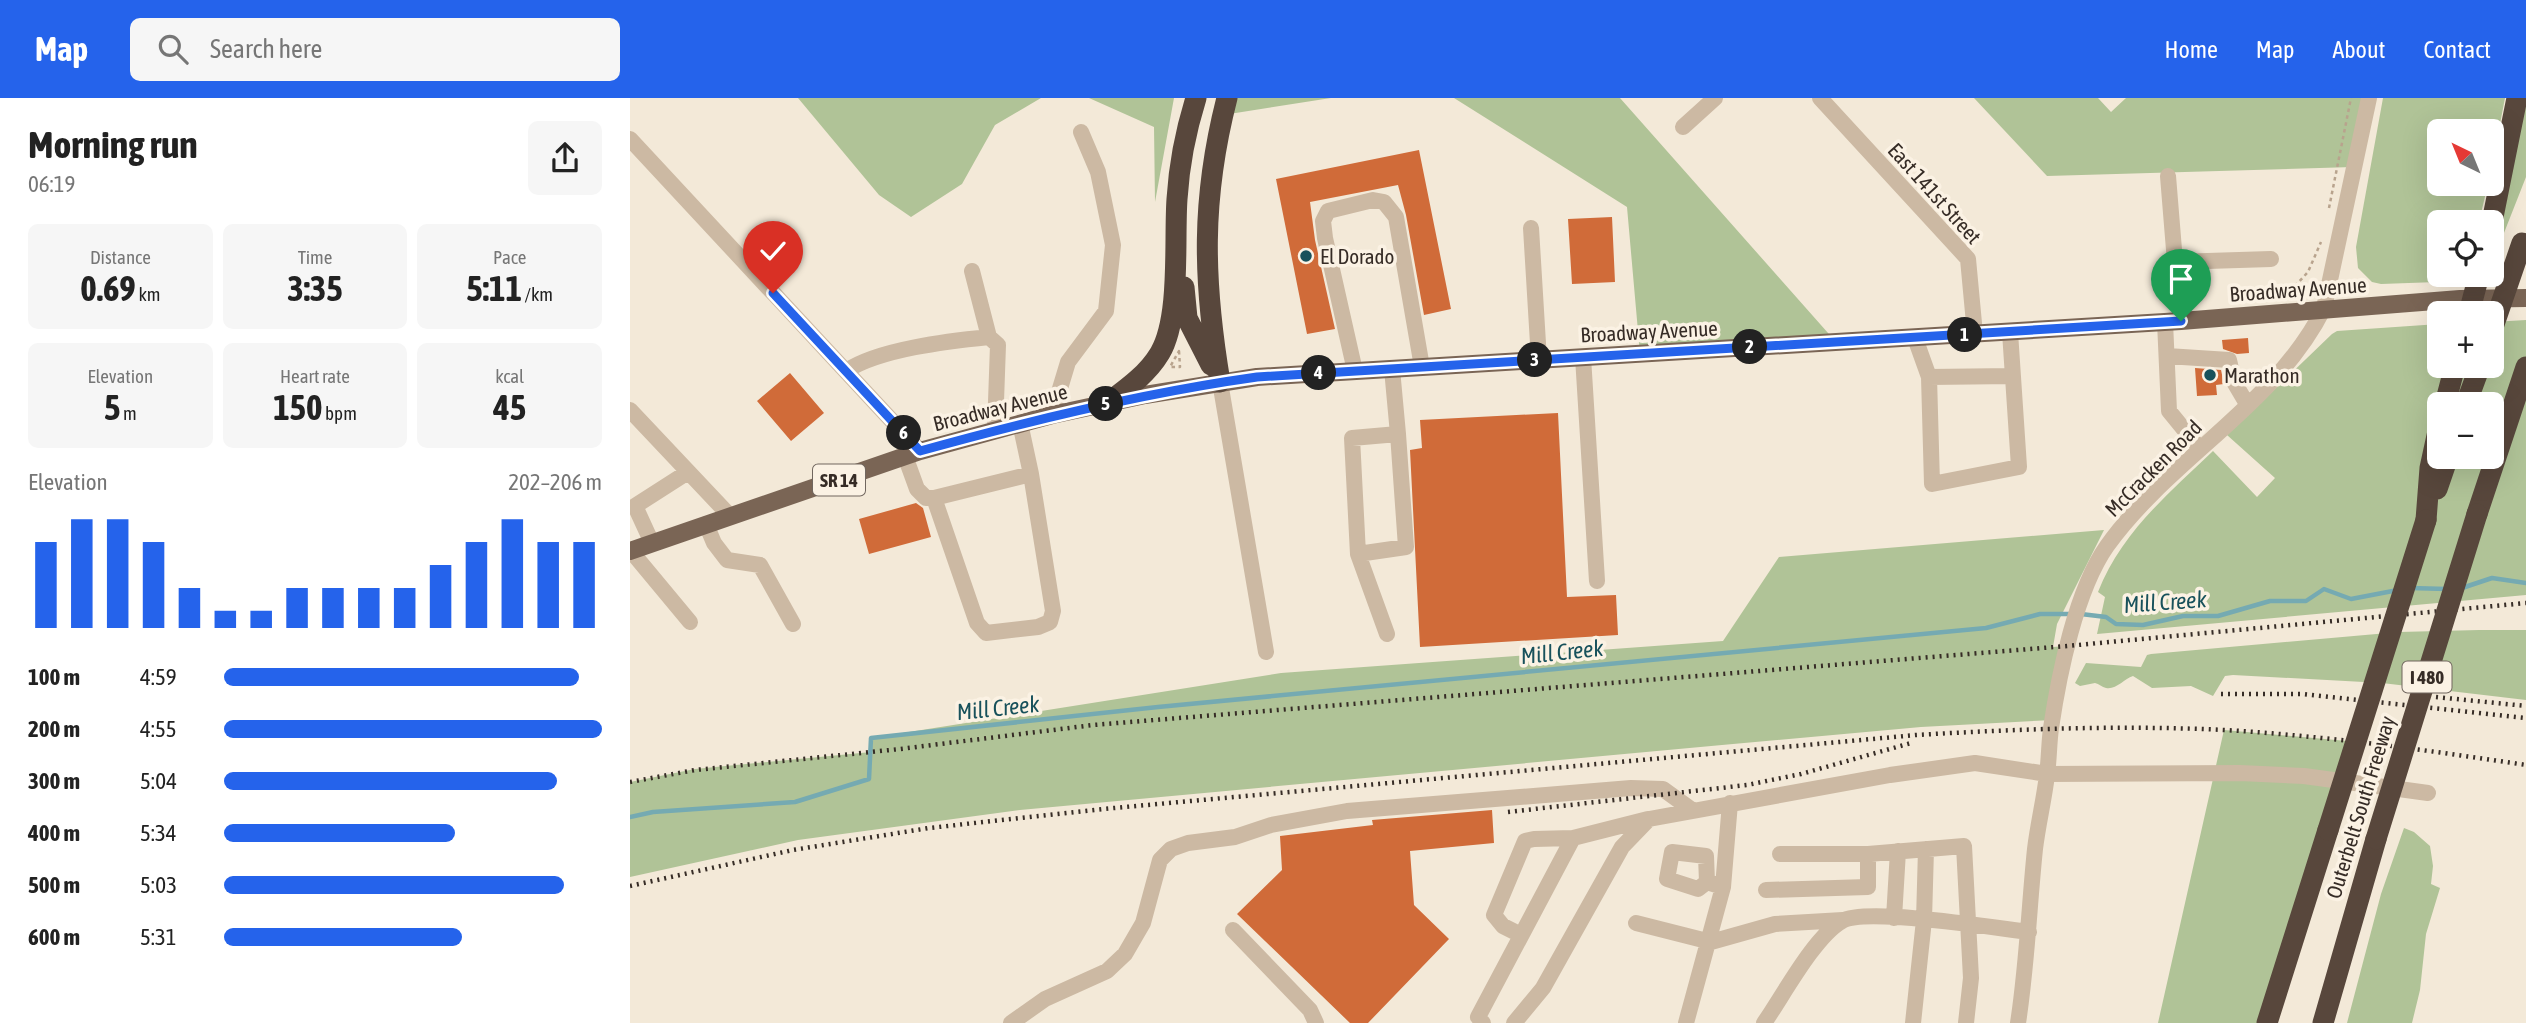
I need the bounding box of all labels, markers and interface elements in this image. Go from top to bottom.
search box [130,18,620,81]
text: Map [35,30,88,68]
icon: search [154,30,192,68]
text: Search here [210,34,322,64]
text: Home [2164,36,2218,63]
text: Map [2256,36,2294,63]
text: About [2332,36,2385,63]
text: Contact [2423,36,2491,63]
north arrow [2427,119,2504,196]
map controls [2427,119,2504,469]
button: share [528,121,602,195]
text: Morning run [28,123,198,166]
street label: East 141st Street [1884,138,1986,248]
text: 06:19 [28,171,75,197]
button: locate [2427,210,2504,287]
pin [743,221,803,293]
icon: check [754,232,792,270]
place label: El Dorado [1320,244,1394,268]
text: Distance [90,246,151,268]
text: Time [298,246,332,268]
text: Pace [493,246,526,268]
marker: El Dorado [1298,248,1314,264]
pin [2151,249,2211,321]
icon: arrive [2162,260,2200,298]
text: 0.69 [80,268,136,308]
text: 3:35 [287,268,343,308]
text: 5:11 [466,268,522,308]
street label: Broadway Avenue [2229,272,2367,306]
text: km [136,283,160,305]
text: /km [522,283,553,305]
button: + [2427,301,2504,378]
street label: Broadway Avenue [1580,315,1718,347]
pin: 1 [1948,317,1982,352]
text: 1 [1960,323,1969,345]
pin: 2 [1732,330,1768,364]
text: 2 [1745,335,1754,357]
pin: 3 [1518,342,1552,378]
text: 3 [1530,348,1539,370]
pin: 4 [1302,356,1336,390]
text: 4 [1314,361,1323,383]
place label: Marathon [2224,363,2300,387]
text: Elevation [87,365,153,387]
text: Heart rate [280,365,350,387]
text: kcal [495,365,524,387]
marker: Marathon [2202,367,2218,383]
street label: Broadway Avenue [930,379,1070,435]
pin: 5 [1088,386,1124,422]
text: 5 [104,387,120,427]
text: 150 [273,387,323,427]
text: 45 [493,387,526,427]
text: 5 [1101,392,1110,414]
button: − [2427,392,2504,469]
text: m [120,402,137,424]
text: bpm [323,402,357,424]
street label: McCracken Road [2100,415,2206,521]
pin: 6 [886,416,922,450]
text: 6 [899,421,908,443]
road number: SR 14 [813,464,865,496]
text: Elevation [28,469,108,495]
text: 202–206 m [508,469,602,495]
water label: Mill Creek [2123,586,2208,618]
water label: Mill Creek [1519,635,1606,669]
road number: I 480 [2402,662,2452,692]
text: 100 m [28,664,80,690]
text: 4:59 [140,664,177,690]
water label: Mill Creek [955,691,1042,725]
street label: Outerbelt South Freeway [2321,712,2399,901]
text: 200 m [28,716,80,742]
text: 4:55 [140,716,177,742]
text: 300 m [28,768,80,794]
text: 5:04 [140,768,177,794]
text: 400 m [28,820,80,846]
text: 5:34 [140,820,177,846]
text: 500 m [28,872,80,898]
text: 5:03 [140,872,177,898]
text: 600 m [28,924,80,950]
text: 5:31 [140,924,177,950]

